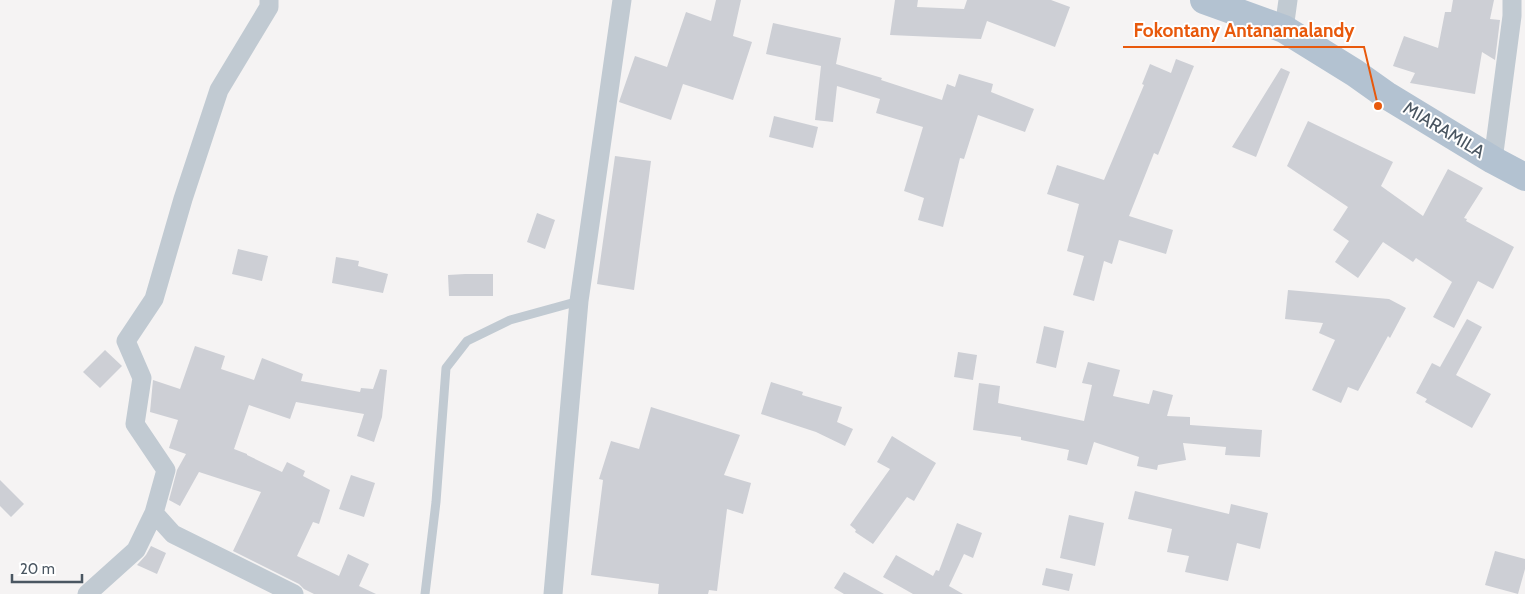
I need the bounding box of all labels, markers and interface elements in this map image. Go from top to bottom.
callout: Fokontany Antanamalandy [1123,13,1364,47]
text: Fokontany Antanamalandy [1134,19,1355,42]
street label: MIARAMILA [1399,97,1489,163]
scale bar [12,552,82,584]
text: 20 m [20,560,55,578]

